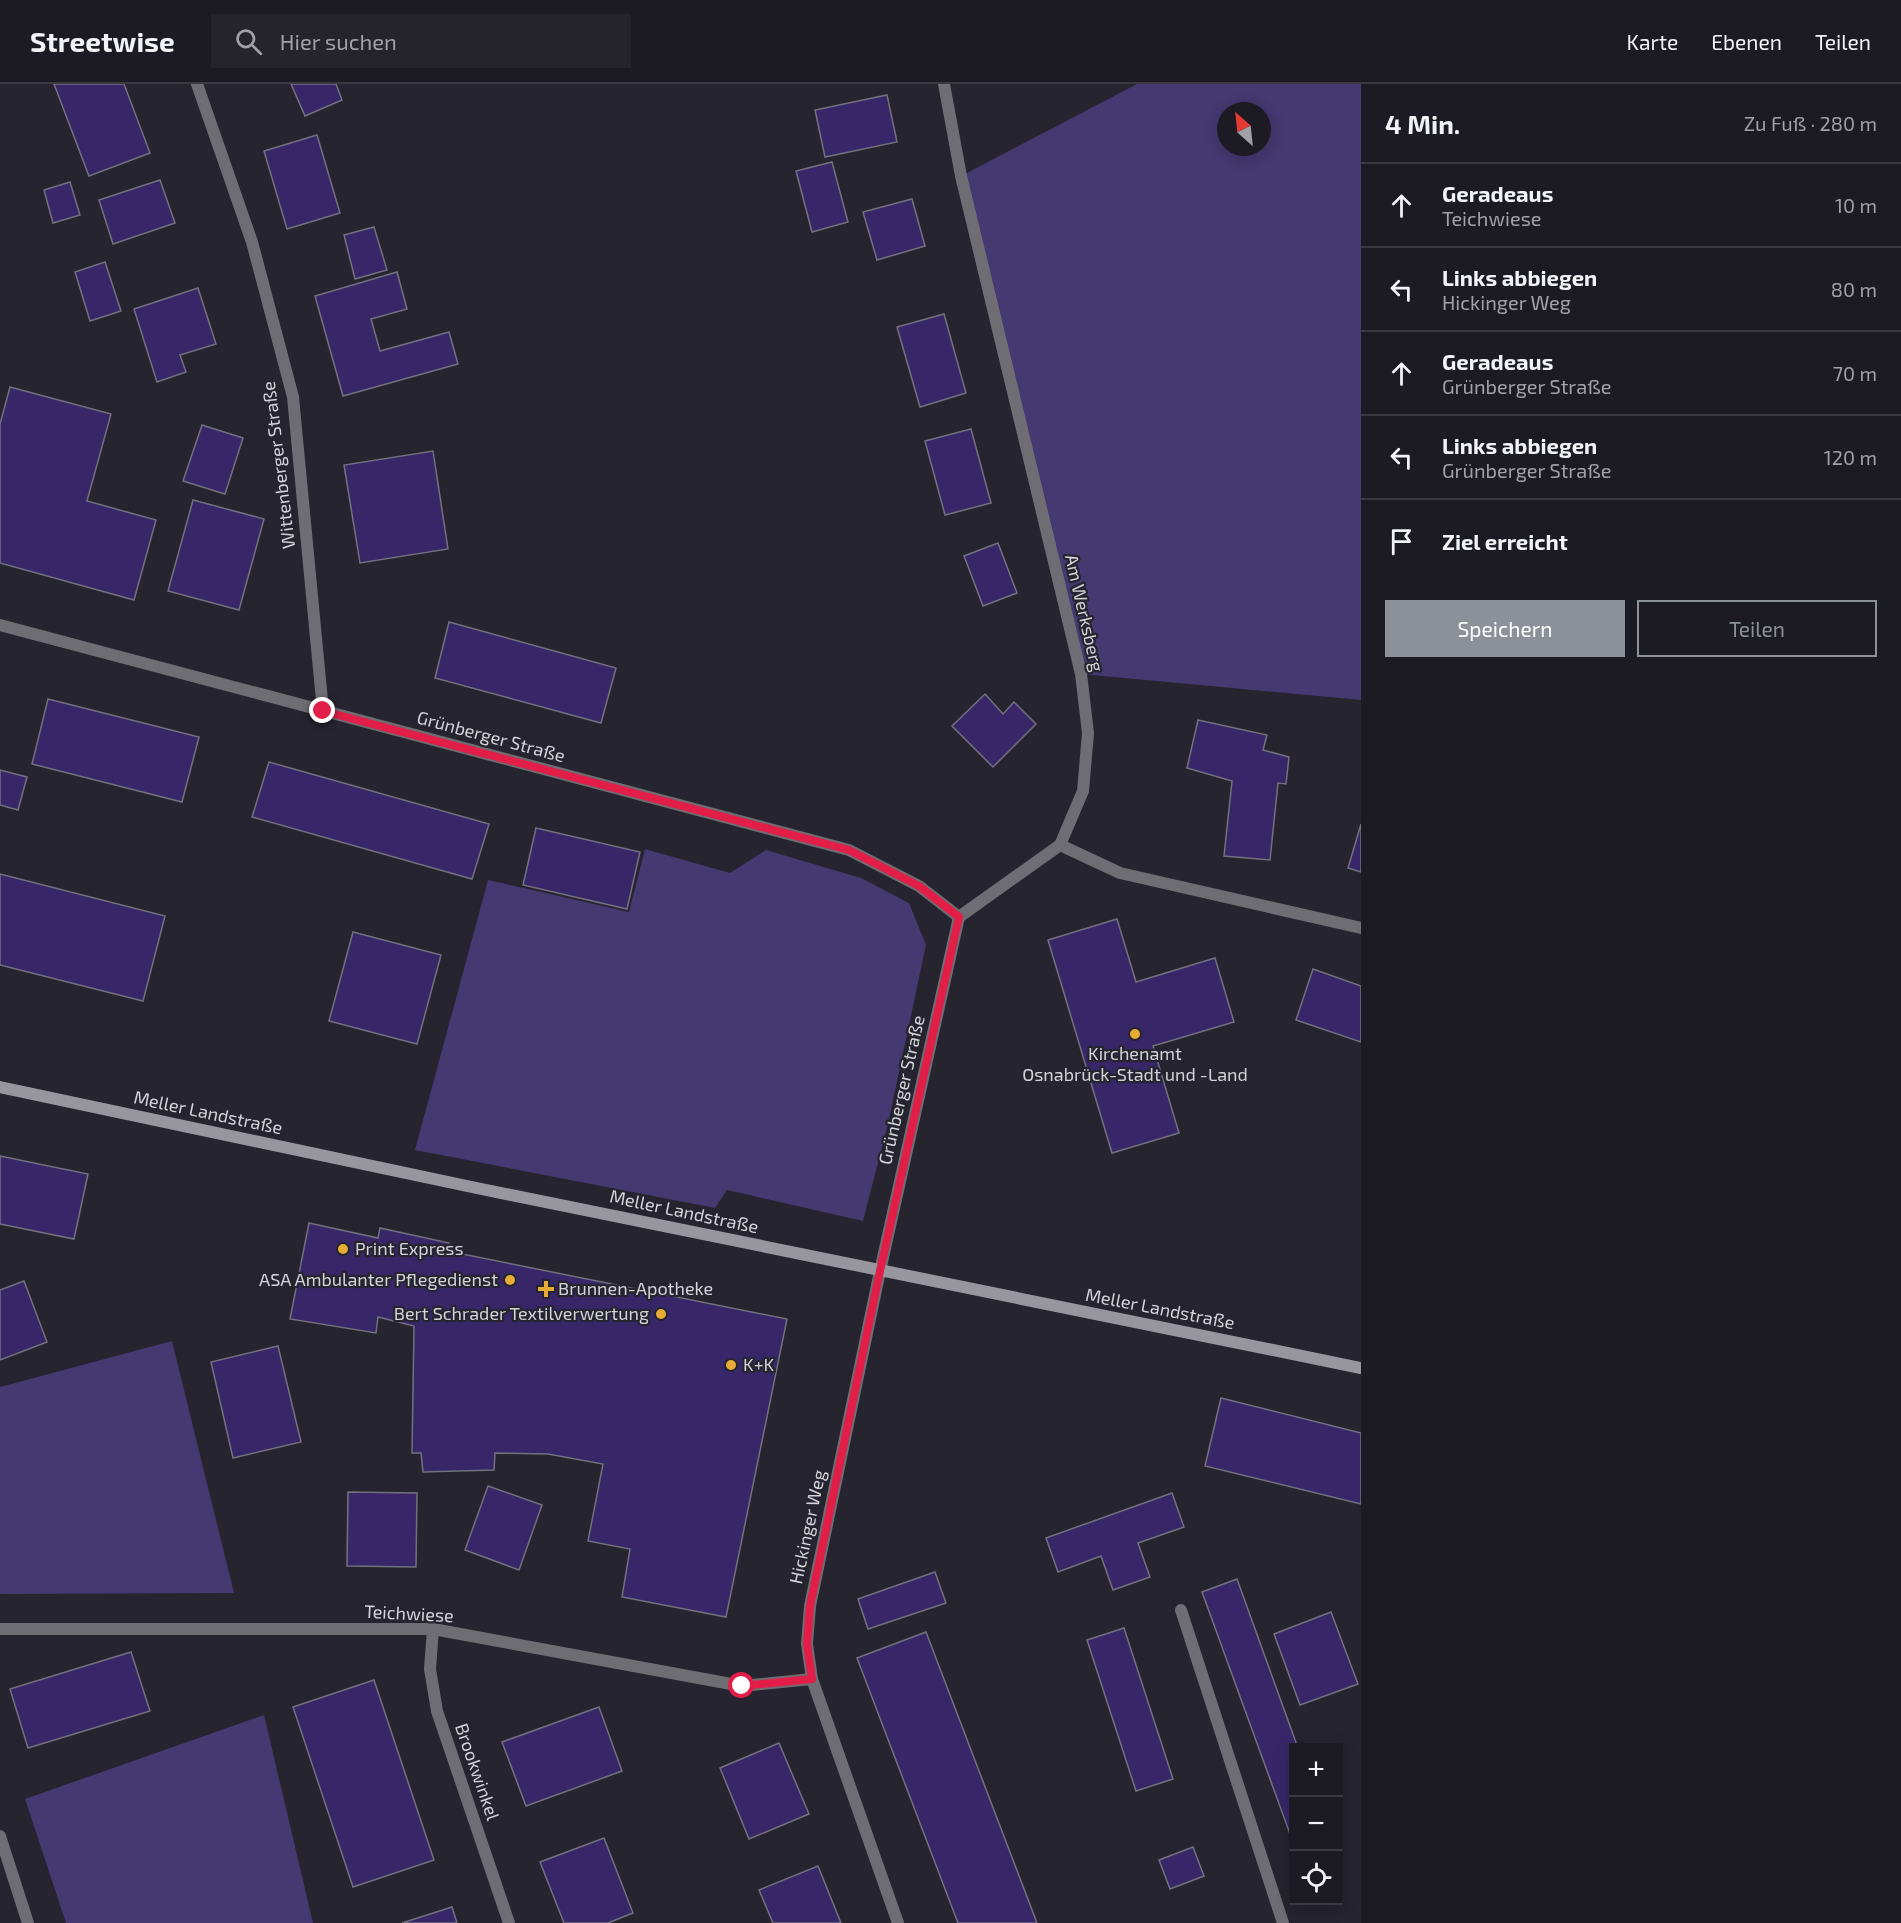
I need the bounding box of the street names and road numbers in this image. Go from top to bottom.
street label: Wittenberger Straße [257,380,299,550]
street label: Am Werksberg [1061,552,1109,674]
street label: Grünberger Straße [415,706,568,766]
street label: Grünberger Straße [873,1013,929,1167]
street label: Meller Landstraße [132,1086,285,1139]
street label: Meller Landstraße [608,1185,761,1238]
street label: Meller Landstraße [1084,1283,1237,1333]
street label: Hickinger Weg [784,1468,830,1586]
street label: Teichwiese [364,1600,454,1626]
street label: Brookwinkel [451,1720,505,1824]

